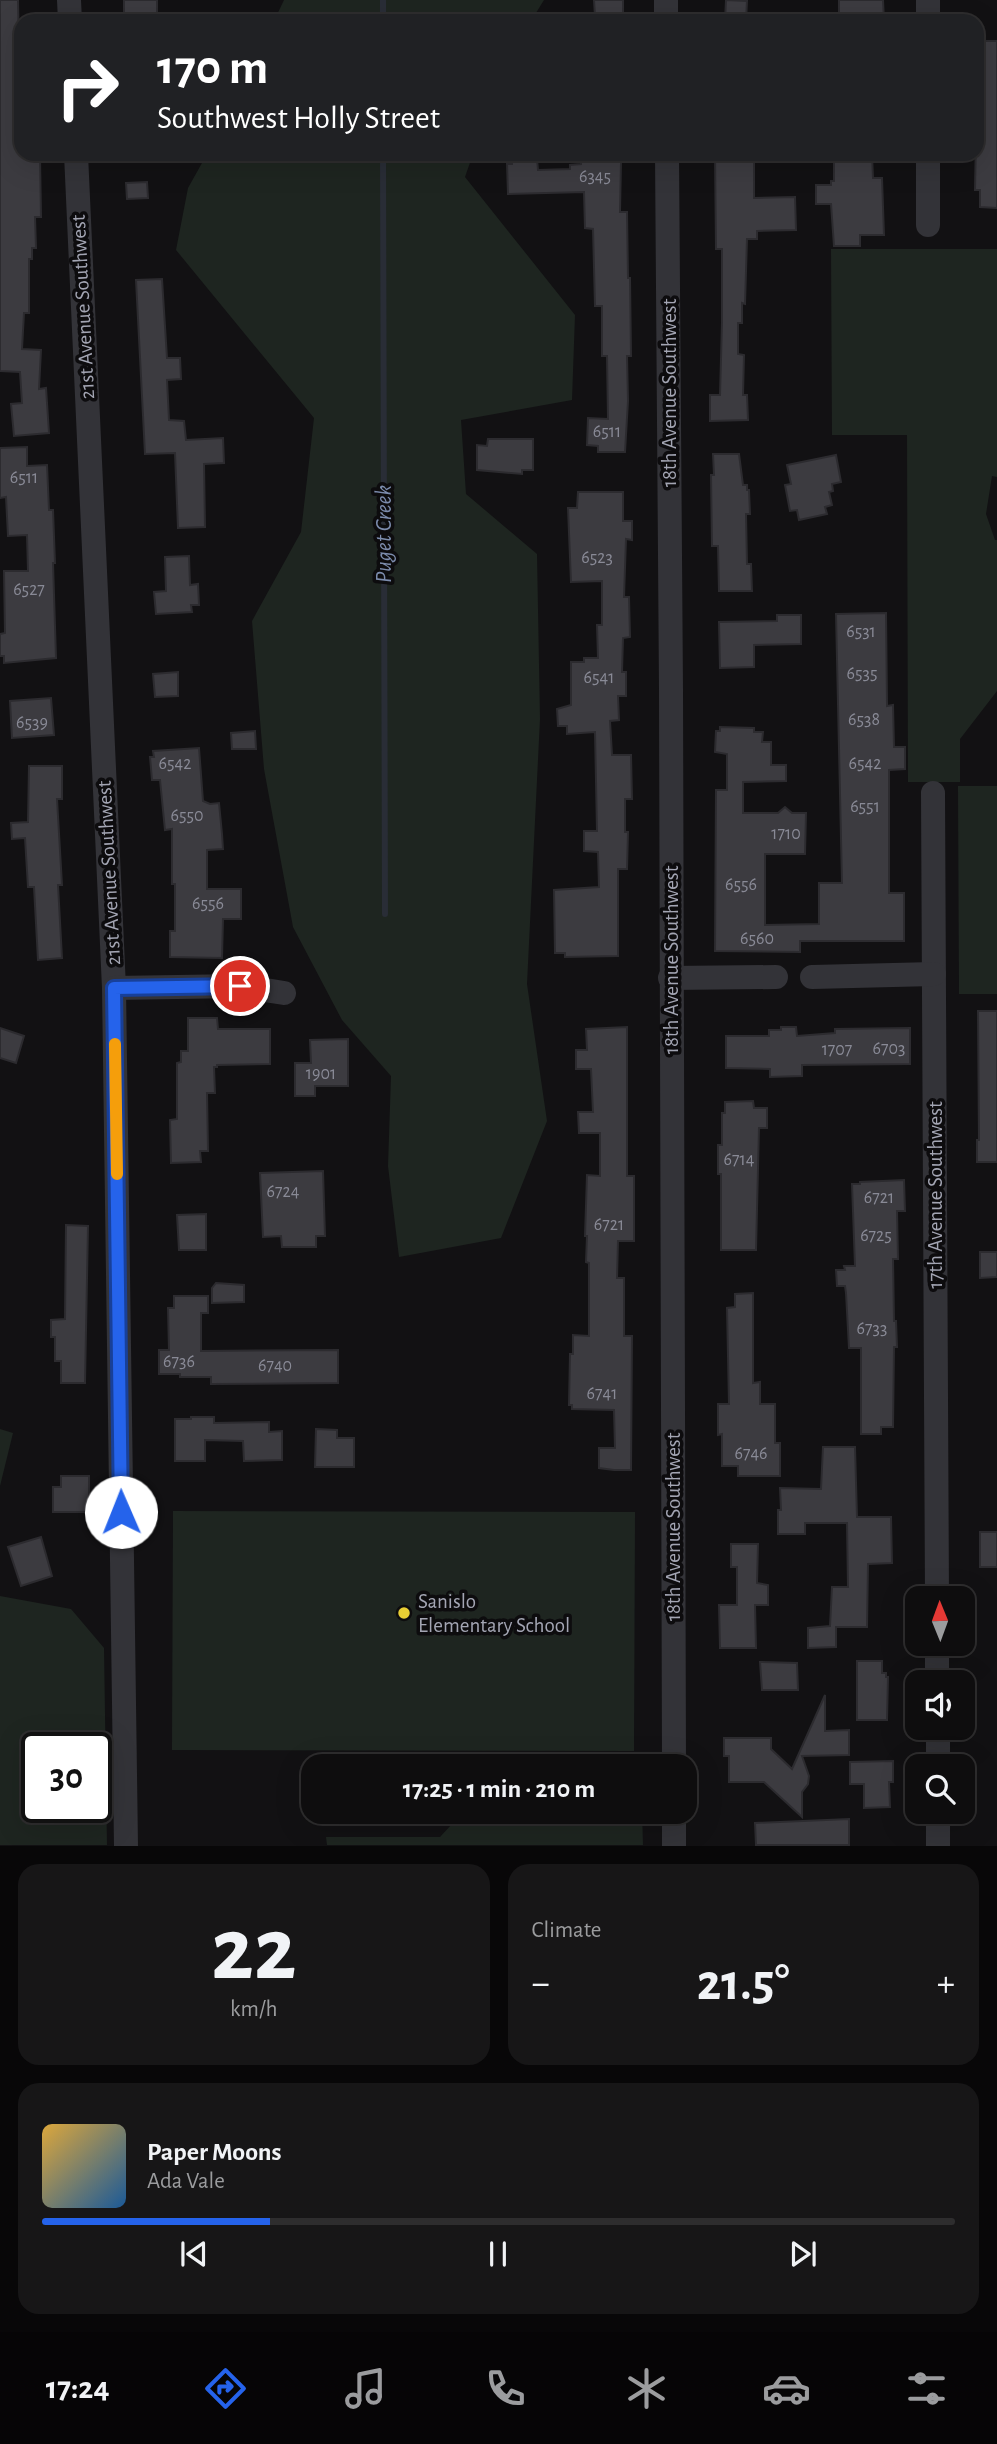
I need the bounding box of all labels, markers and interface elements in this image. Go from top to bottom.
icon: right [42,42,133,133]
text: 170 m [157,44,268,93]
text: Southwest Holly Street [157,102,440,134]
house number: 6345 [579,168,611,186]
street label: 21st Avenue Southwest [68,214,98,400]
street label: 18th Avenue Southwest [659,298,680,487]
house number: 6511 [593,423,621,441]
house number: 6511 [10,469,38,487]
water label: Puget Creek [373,485,396,583]
house number: 6523 [581,549,613,567]
house number: 6527 [13,581,45,599]
house number: 6531 [846,623,876,641]
house number: 6535 [847,665,877,683]
house number: 6541 [584,669,614,687]
house number: 6538 [848,711,880,729]
house number: 6539 [16,714,48,732]
house number: 6542 [159,755,191,773]
house number: 6542 [849,755,881,773]
street label: 21st Avenue Southwest [94,780,124,966]
house number: 6551 [850,798,880,816]
house number: 6550 [170,807,204,825]
house number: 1710 [771,825,801,843]
street label: 18th Avenue Southwest [661,865,682,1054]
house number: 6556 [725,876,757,894]
house number: 6556 [192,895,224,913]
house number: 6560 [740,930,774,948]
pin [210,956,270,1016]
icon: arrive [221,967,259,1005]
house number: 6703 [873,1040,905,1058]
house number: 1707 [822,1041,852,1059]
house number: 1901 [306,1065,336,1083]
street label: 17th Avenue Southwest [925,1101,946,1289]
house number: 6714 [724,1151,755,1169]
house number: 6724 [267,1183,300,1201]
house number: 6721 [864,1189,894,1207]
house number: 6721 [594,1216,624,1234]
house number: 6725 [860,1227,892,1245]
house number: 6733 [857,1320,887,1338]
house number: 6736 [163,1353,195,1371]
house number: 6740 [258,1357,292,1375]
house number: 6741 [587,1385,617,1403]
street label: 18th Avenue Southwest [663,1432,684,1621]
house number: 6746 [734,1445,768,1463]
position arrow [84,1475,158,1549]
north arrow [905,1586,975,1656]
map controls [905,1586,975,1824]
place label: Sanislo Elementary School [418,1591,570,1636]
marker: Sanislo Elementary School [396,1605,412,1621]
button: sound [905,1670,975,1740]
speed limit sign: 30 [21,1732,112,1823]
button: search [905,1754,975,1824]
text: 17:25 · 1 min · 210 m [403,1776,595,1802]
text: 22 [211,1905,297,1996]
text: Climate [532,1919,601,1942]
text: 21.5° [697,1957,790,2009]
text: − [532,1965,550,2003]
text: + [937,1965,955,2003]
text: km/h [230,1998,277,2021]
text: Paper Moons [147,2139,282,2165]
text: Ada Vale [147,2170,225,2193]
icon: previous [175,2235,213,2273]
icon: pause [479,2235,517,2273]
icon: next [784,2235,822,2273]
icon: directions [201,2364,250,2413]
icon: music [341,2364,390,2413]
icon: phone [481,2364,530,2413]
icon: climate [622,2364,671,2413]
icon: car [762,2364,811,2413]
icon: filters [902,2364,951,2413]
text: 17:24 [46,2372,109,2404]

